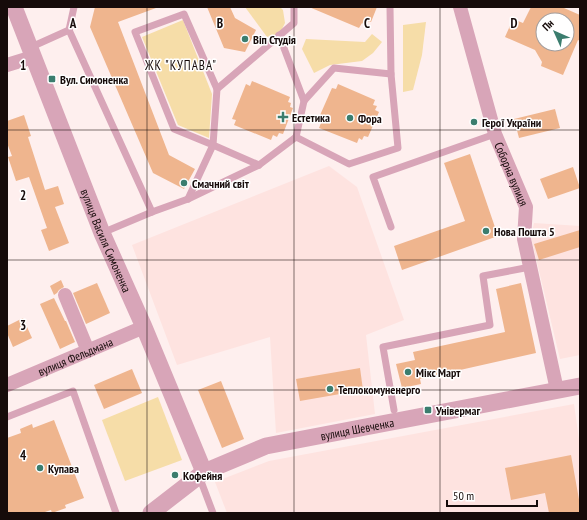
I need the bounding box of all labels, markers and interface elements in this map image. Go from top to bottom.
north arrow [535,12,575,52]
text: A [69,15,77,32]
text: B [217,15,223,32]
text: C [364,15,370,32]
text: D [511,15,518,32]
text: Пн [539,16,557,34]
place label: Віп Студія [253,32,296,47]
marker: Віп Студія [240,34,250,44]
text: 1 [20,57,26,74]
district label: ЖК "КУПАВА" [144,57,217,74]
place label: Вул. Симоненка [60,72,128,87]
marker: Вул. Симоненка [47,74,57,84]
place label: Естетика [292,110,330,125]
marker: Естетика [277,111,289,123]
place label: Фора [358,111,382,126]
marker: Фора [345,113,355,123]
place label: Герої України [482,115,541,130]
marker: Герої України [469,117,479,127]
street label: Соборна вулиця [492,140,532,208]
place label: Смачний світ [192,176,250,191]
marker: Смачний світ [179,178,189,188]
street label: вулиця Василя Симоненка [78,186,135,295]
text: 2 [20,187,26,204]
place label: Нова Пошта 5 [494,224,555,239]
marker: Нова Пошта 5 [481,226,491,236]
text: 3 [20,317,26,334]
street label: вулиця Фельдмана [35,334,115,379]
place label: Мікс Март [416,365,461,380]
marker: Мікс Март [403,367,413,377]
place label: Теплокомуненерго [338,382,421,397]
marker: Теплокомуненерго [325,384,335,394]
place label: Універмаг [435,403,480,418]
marker: Універмаг [423,405,433,415]
street label: вулиця Шевченка [319,414,395,443]
text: 4 [20,447,27,464]
place label: Купава [48,461,79,476]
marker: Купава [35,463,45,473]
place label: Кофейня [183,468,222,483]
marker: Кофейня [170,470,180,480]
scale bar [447,482,537,508]
text: 50 m [453,488,474,503]

